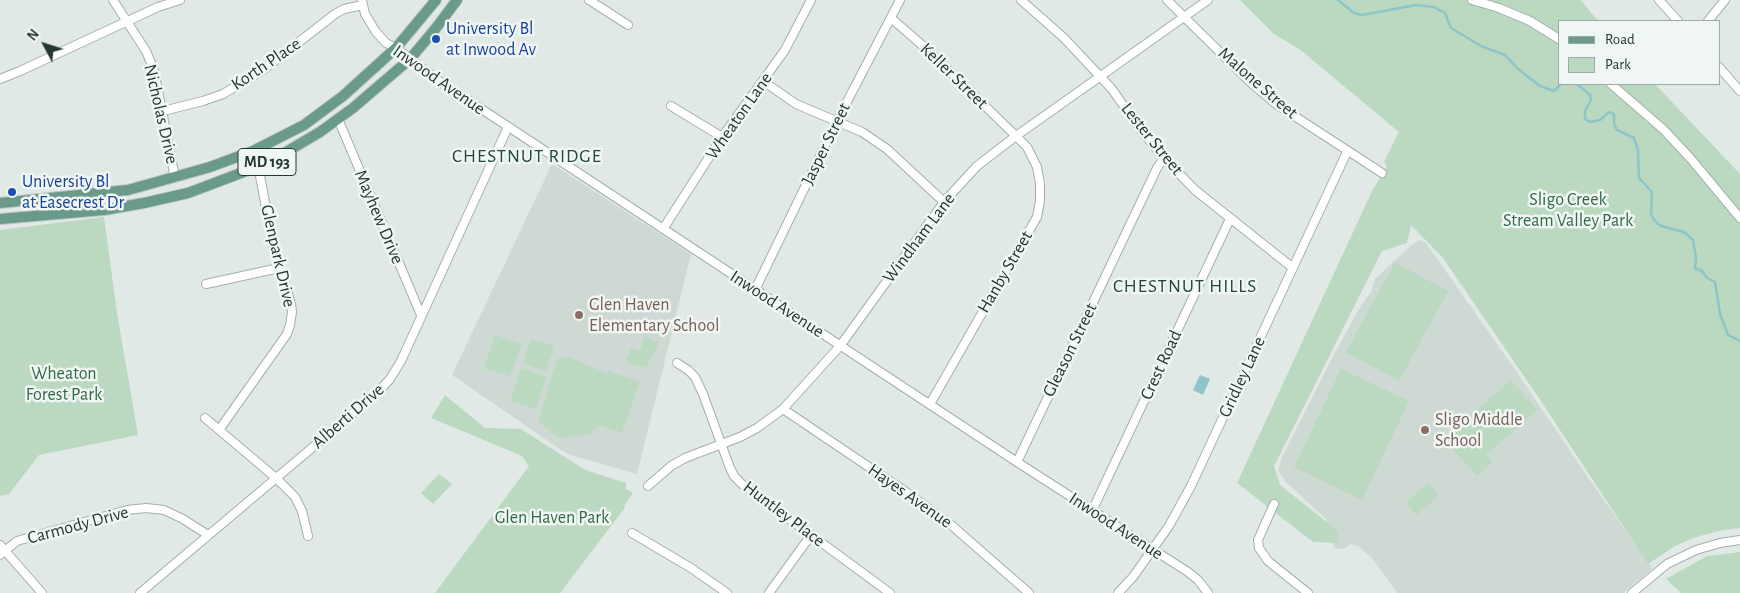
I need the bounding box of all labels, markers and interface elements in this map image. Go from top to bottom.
place label: University Bl at Inwood Av [446,18,536,60]
north arrow [20,20,70,70]
legend [1558,20,1720,85]
text: N [25,27,42,44]
text: Road [1605,32,1635,47]
street label: Korth Place [227,33,305,95]
marker: University Bl at Inwood Av [430,33,442,45]
street label: Keller Street [916,38,992,114]
street label: Inwood Avenue [389,40,489,120]
street label: Malone Street [1214,43,1302,123]
text: Park [1605,57,1631,72]
street label: Nicholas Drive [139,62,183,166]
street label: Wheaton Lane [701,68,777,164]
street label: Lester Street [1116,98,1188,180]
street label: Jasper Street [797,99,855,189]
district label: CHESTNUT RIDGE [450,145,604,167]
road number: MD 193 [238,148,296,176]
street label: Mayhew Drive [350,167,408,267]
place label: University Bl at Easecrest Dr [22,171,124,213]
marker: University Bl at Easecrest Dr [6,186,18,198]
street label: Windham Lane [878,189,960,287]
park label: Sligo Creek Stream Valley Park [1503,189,1633,232]
street label: Glenpark Drive [256,203,300,309]
street label: Hanby Street [973,227,1037,317]
street label: Inwood Avenue [726,266,828,342]
district label: CHESTNUT HILLS [1111,275,1259,297]
place label: Glen Haven Elementary School [589,294,719,336]
street label: Gleason Street [1038,300,1102,400]
marker: Glen Haven Elementary School [573,309,585,321]
street label: Crest Road [1136,327,1186,403]
street label: Gridley Lane [1214,333,1270,421]
park label: Wheaton Forest Park [26,363,102,406]
street label: Alberti Drive [307,379,389,453]
place label: Sligo Middle School [1435,409,1523,452]
marker: Sligo Middle School [1419,424,1431,436]
street label: Hayes Avenue [864,459,956,533]
street label: Huntley Place [739,476,829,552]
street label: Inwood Avenue [1065,488,1167,564]
street label: Carmody Drive [25,501,131,549]
park label: Glen Haven Park [495,507,609,529]

